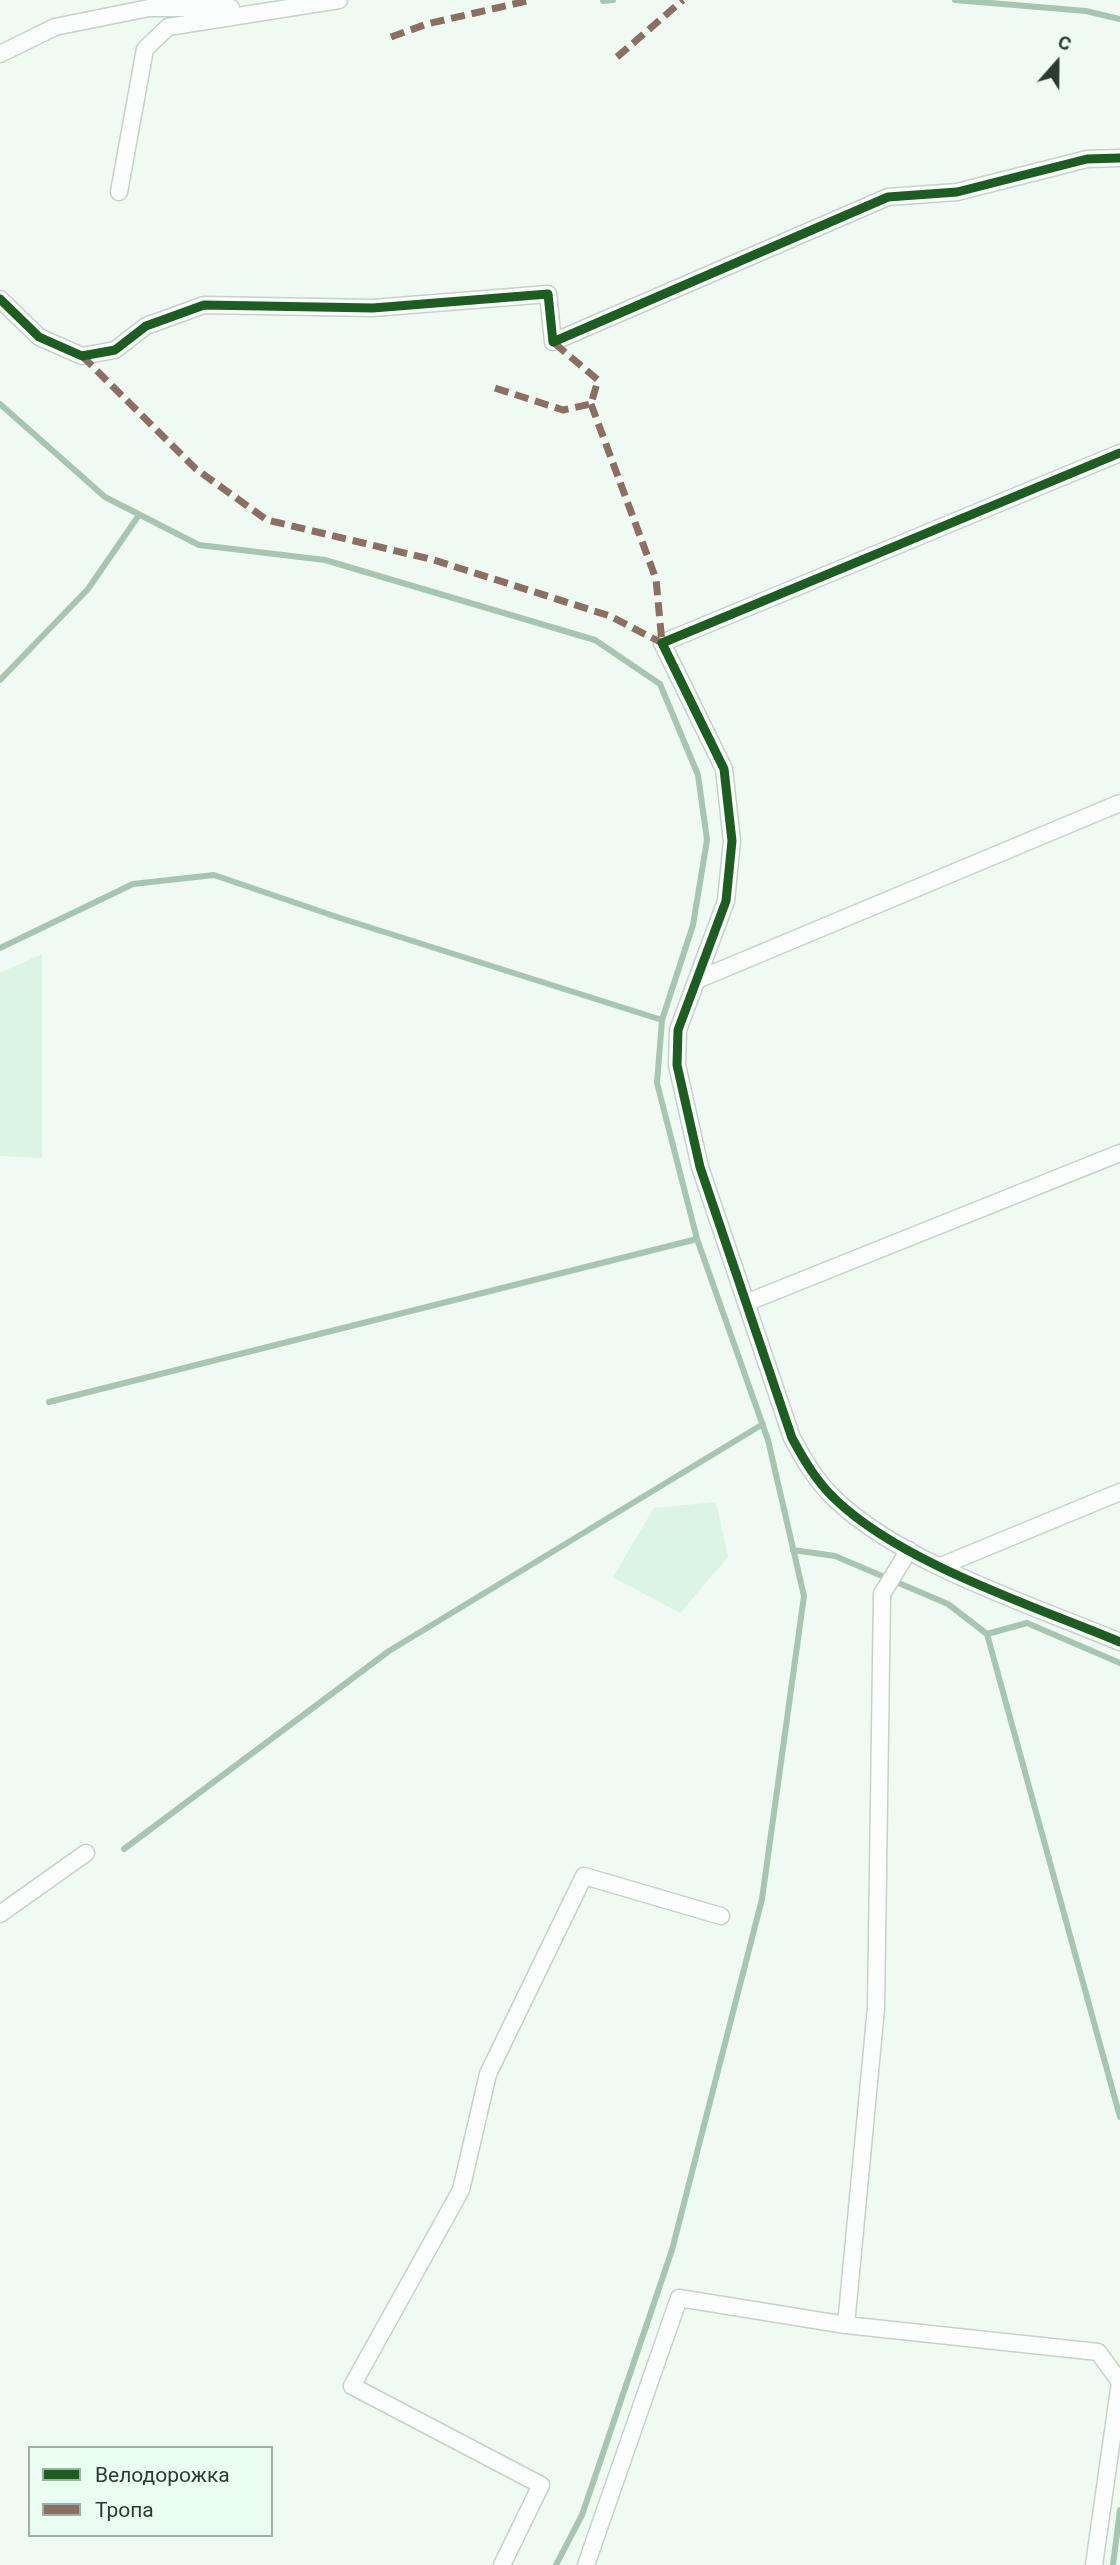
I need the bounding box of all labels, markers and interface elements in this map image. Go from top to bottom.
north arrow [1022,28,1092,98]
text: С [1055,30,1075,56]
legend [28,2446,273,2537]
text: Велодорожка [95,2463,230,2487]
text: Тропа [95,2498,154,2522]

